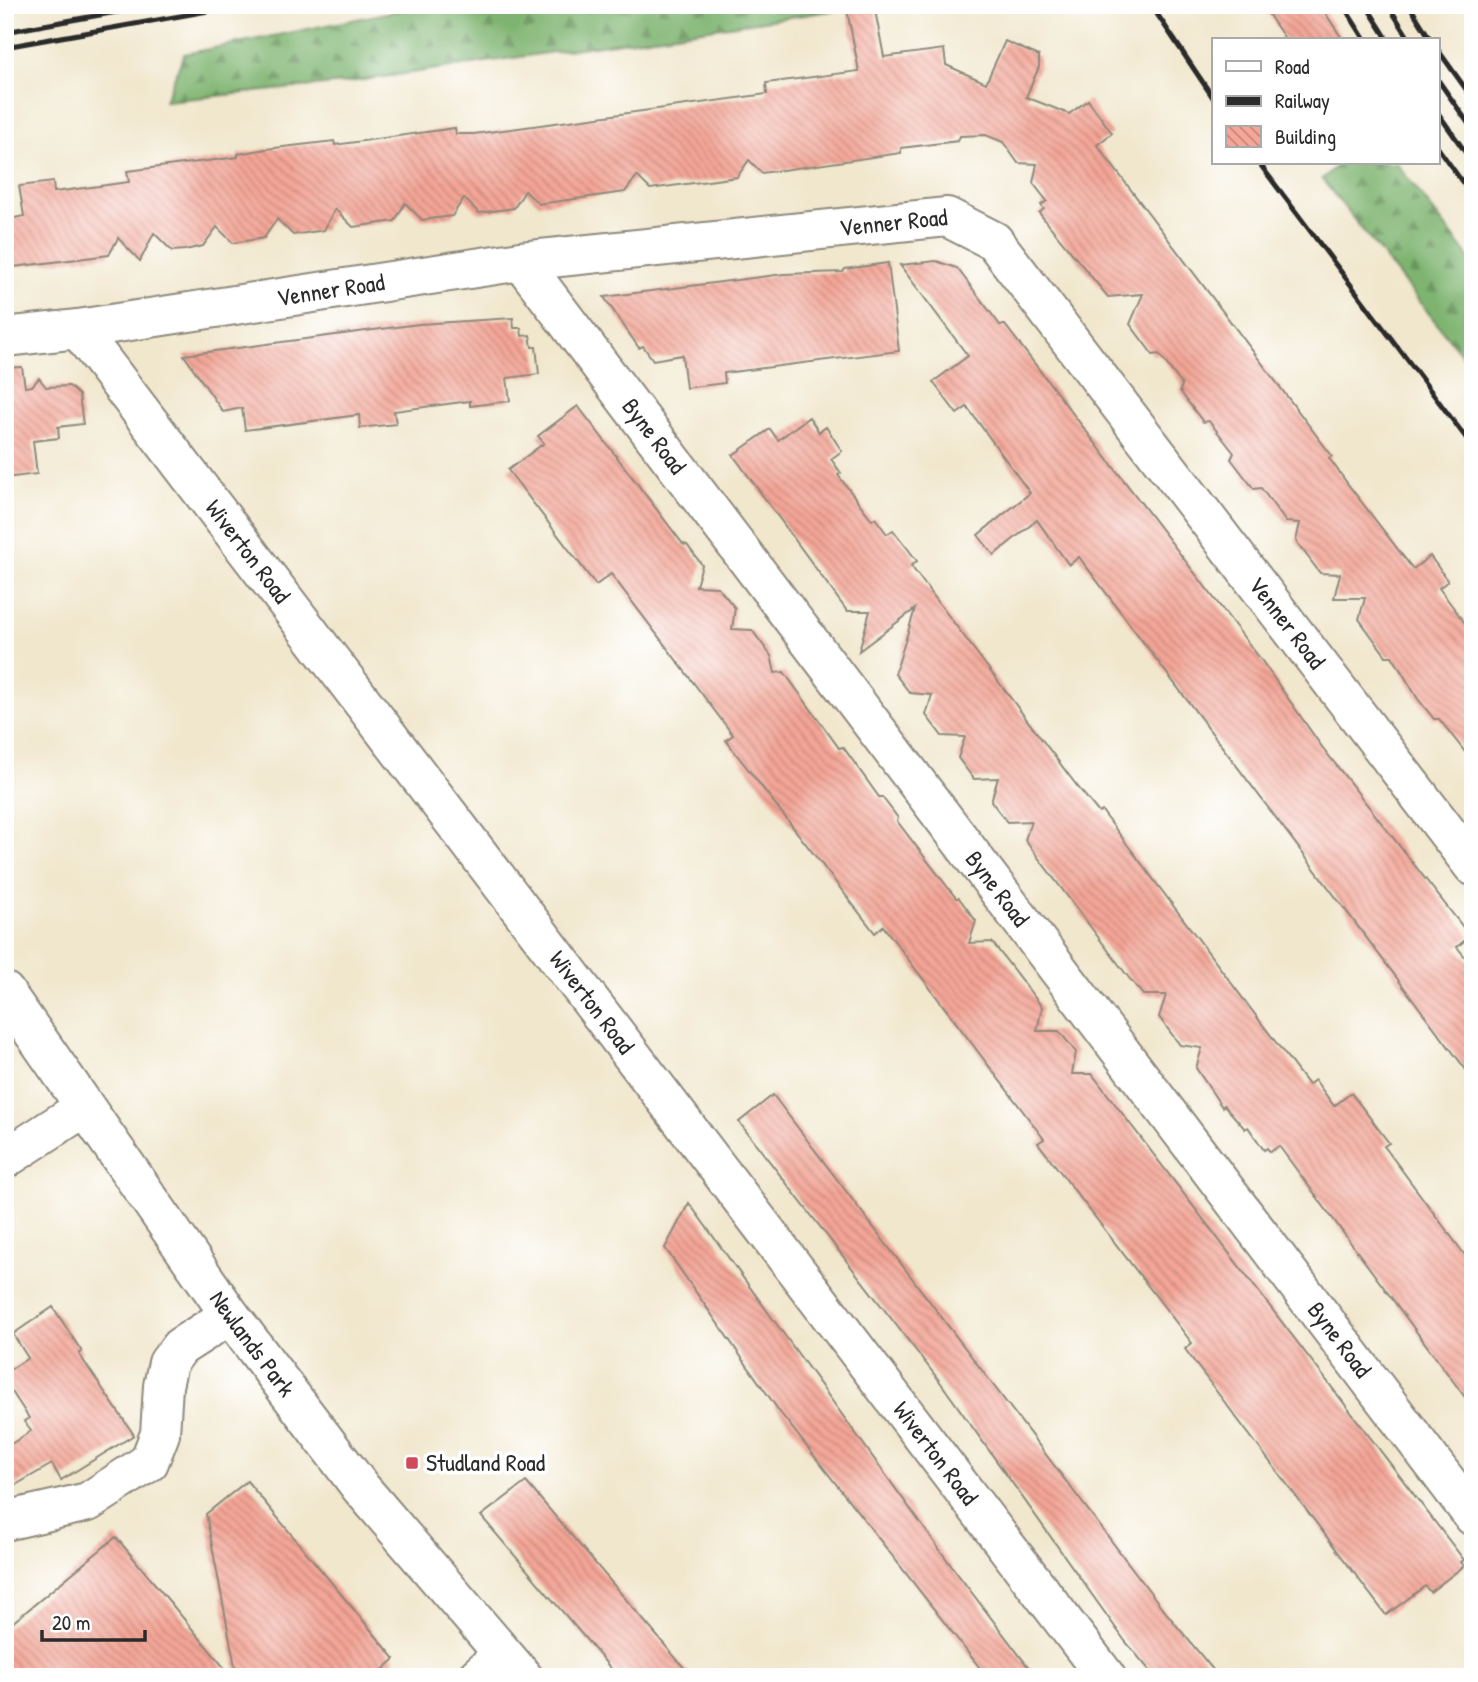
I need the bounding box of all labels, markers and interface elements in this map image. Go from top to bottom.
legend [1212,38,1440,164]
text: Road [1275,52,1309,81]
text: Railway [1275,86,1330,115]
text: Building [1275,122,1336,151]
street label: Venner Road [838,200,949,243]
street label: Venner Road [274,265,387,313]
street label: Byne Road [616,391,694,480]
street label: Wiverton Road [199,493,298,609]
street label: Venner Road [1242,570,1333,675]
street label: Byne Road [959,844,1037,933]
street label: Wiverton Road [543,944,642,1060]
street label: Newlands Park [203,1284,303,1403]
street label: Byne Road [1301,1295,1379,1384]
street label: Wiverton Road [886,1394,986,1511]
place label: Studland Road [426,1446,545,1478]
marker: Studland Road [404,1455,420,1471]
scale bar [42,1598,145,1642]
text: 20 m [52,1608,90,1637]

